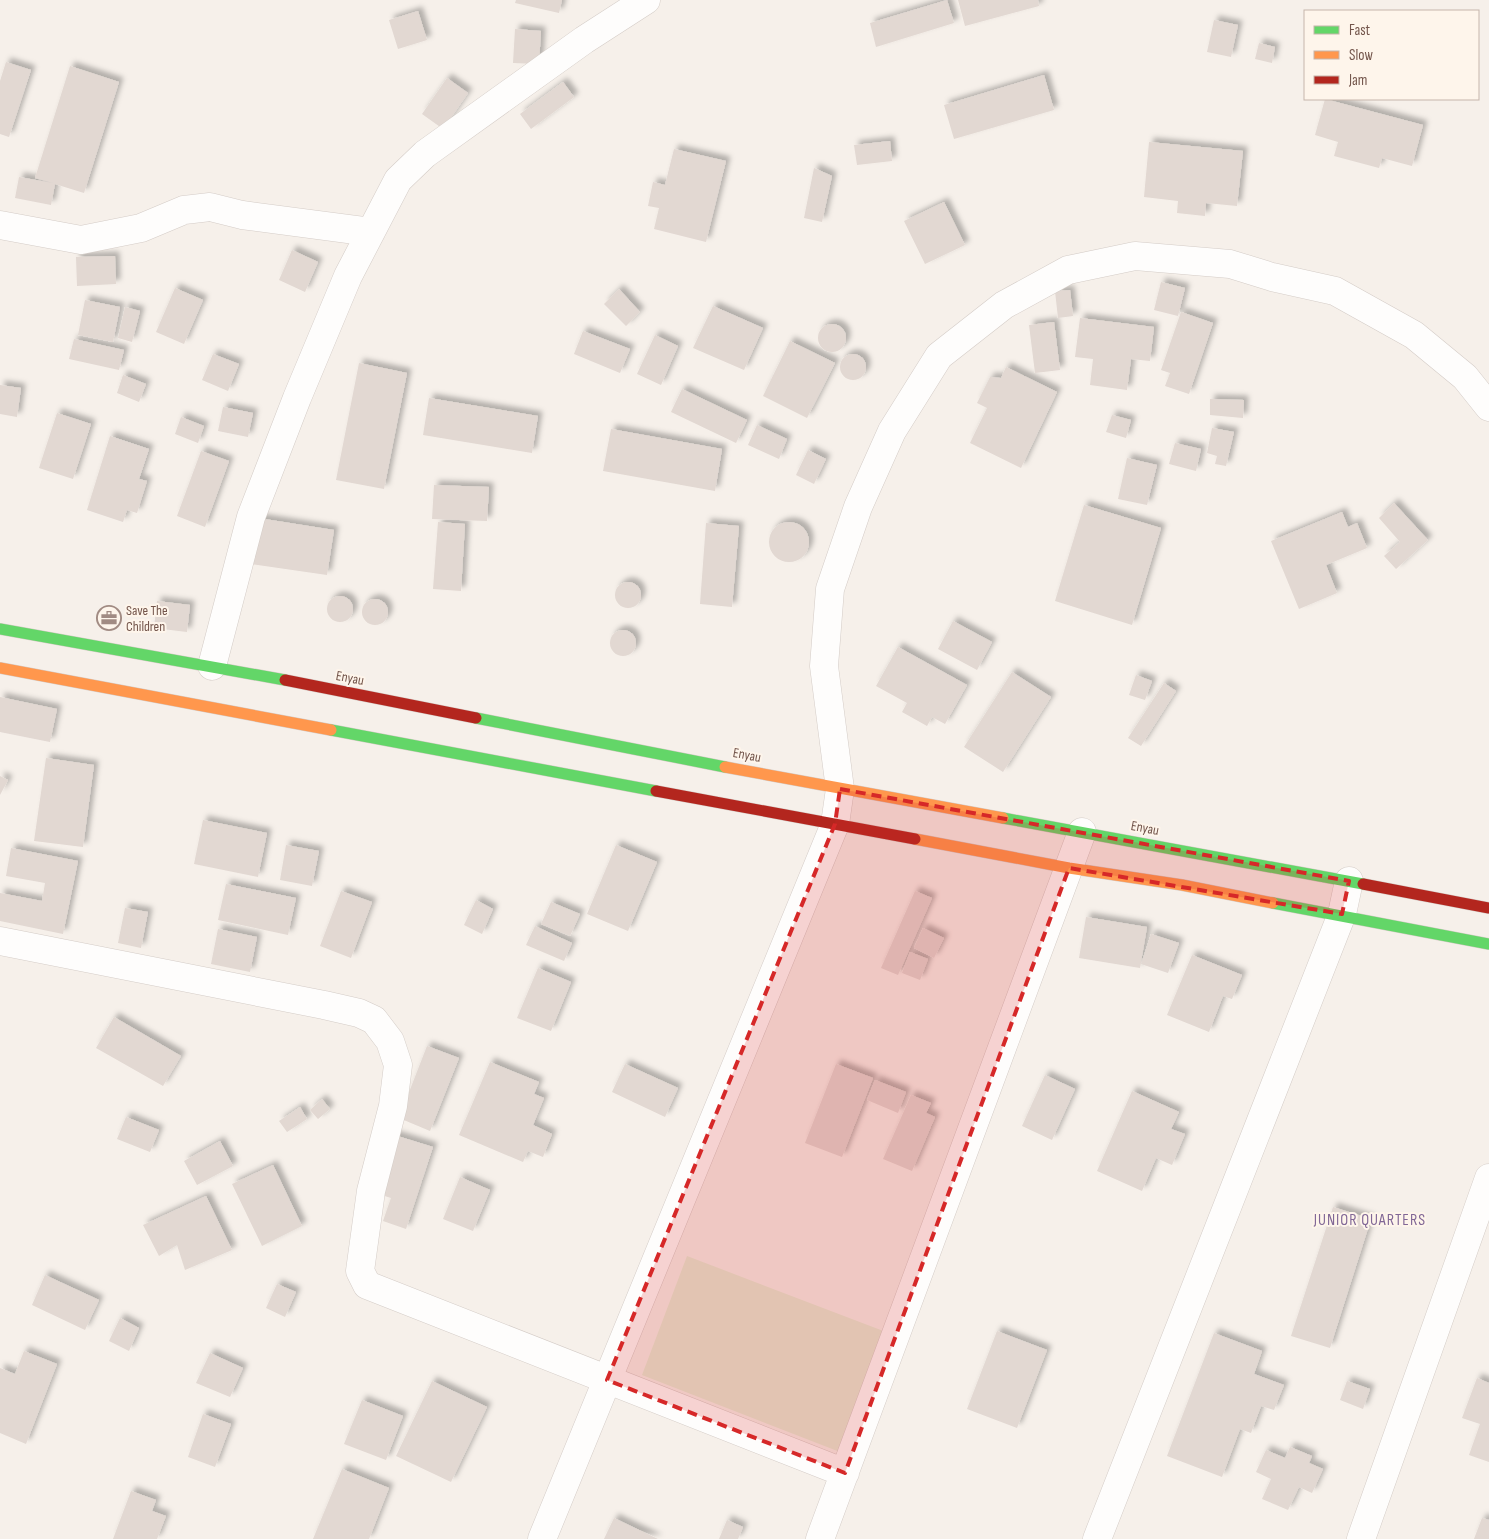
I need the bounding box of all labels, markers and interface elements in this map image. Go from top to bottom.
legend [1304,10,1479,100]
text: Fast [1349,21,1371,40]
text: Slow [1349,46,1373,65]
text: Jam [1348,71,1367,90]
place label: Save The Children [126,602,168,635]
office icon: Save The Children [96,605,122,631]
street label: Enyau [335,667,366,689]
street label: Enyau [732,744,763,766]
street label: Enyau [1130,817,1161,839]
district label: JUNIOR QUARTERS [1313,1211,1426,1230]

